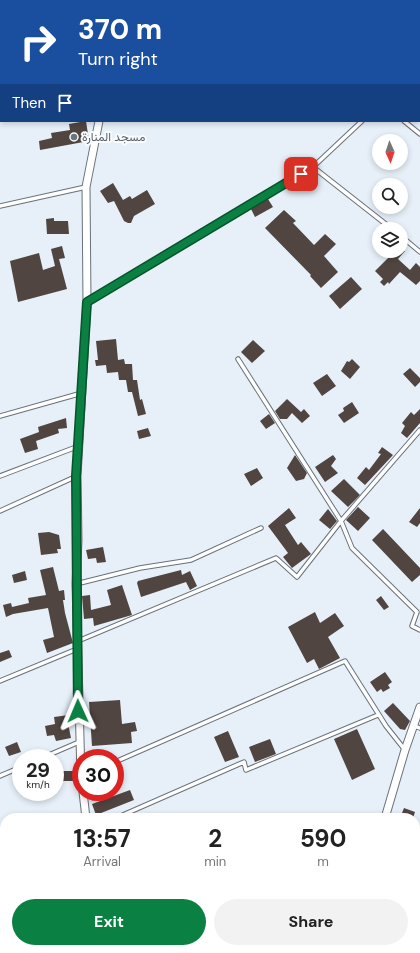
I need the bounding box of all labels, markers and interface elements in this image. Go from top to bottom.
text: 370 m [78,11,162,48]
icon: right [12,16,64,68]
text: Turn right [78,47,158,71]
icon: arrive [54,92,76,114]
text: Then [12,93,46,113]
place label: مسجد المنارة [82,129,145,145]
marker: مسجد المنارة [69,132,79,142]
north arrow [372,134,408,170]
map controls [372,134,408,258]
pin [284,157,318,191]
icon: arrive [290,163,312,185]
button: search [372,178,408,214]
button: layers [372,222,408,258]
position arrow [57,690,99,732]
speed limit sign: 30 [72,749,124,801]
text: 29 [26,757,50,783]
text: km/h [26,778,50,791]
text: 13:57 [74,823,131,854]
text: 2 [208,823,222,854]
text: 590 [300,823,346,854]
text: Arrival [83,853,121,870]
text: min [204,853,226,870]
text: m [317,853,329,870]
button: Exit [12,899,206,945]
button: Share [214,899,408,945]

